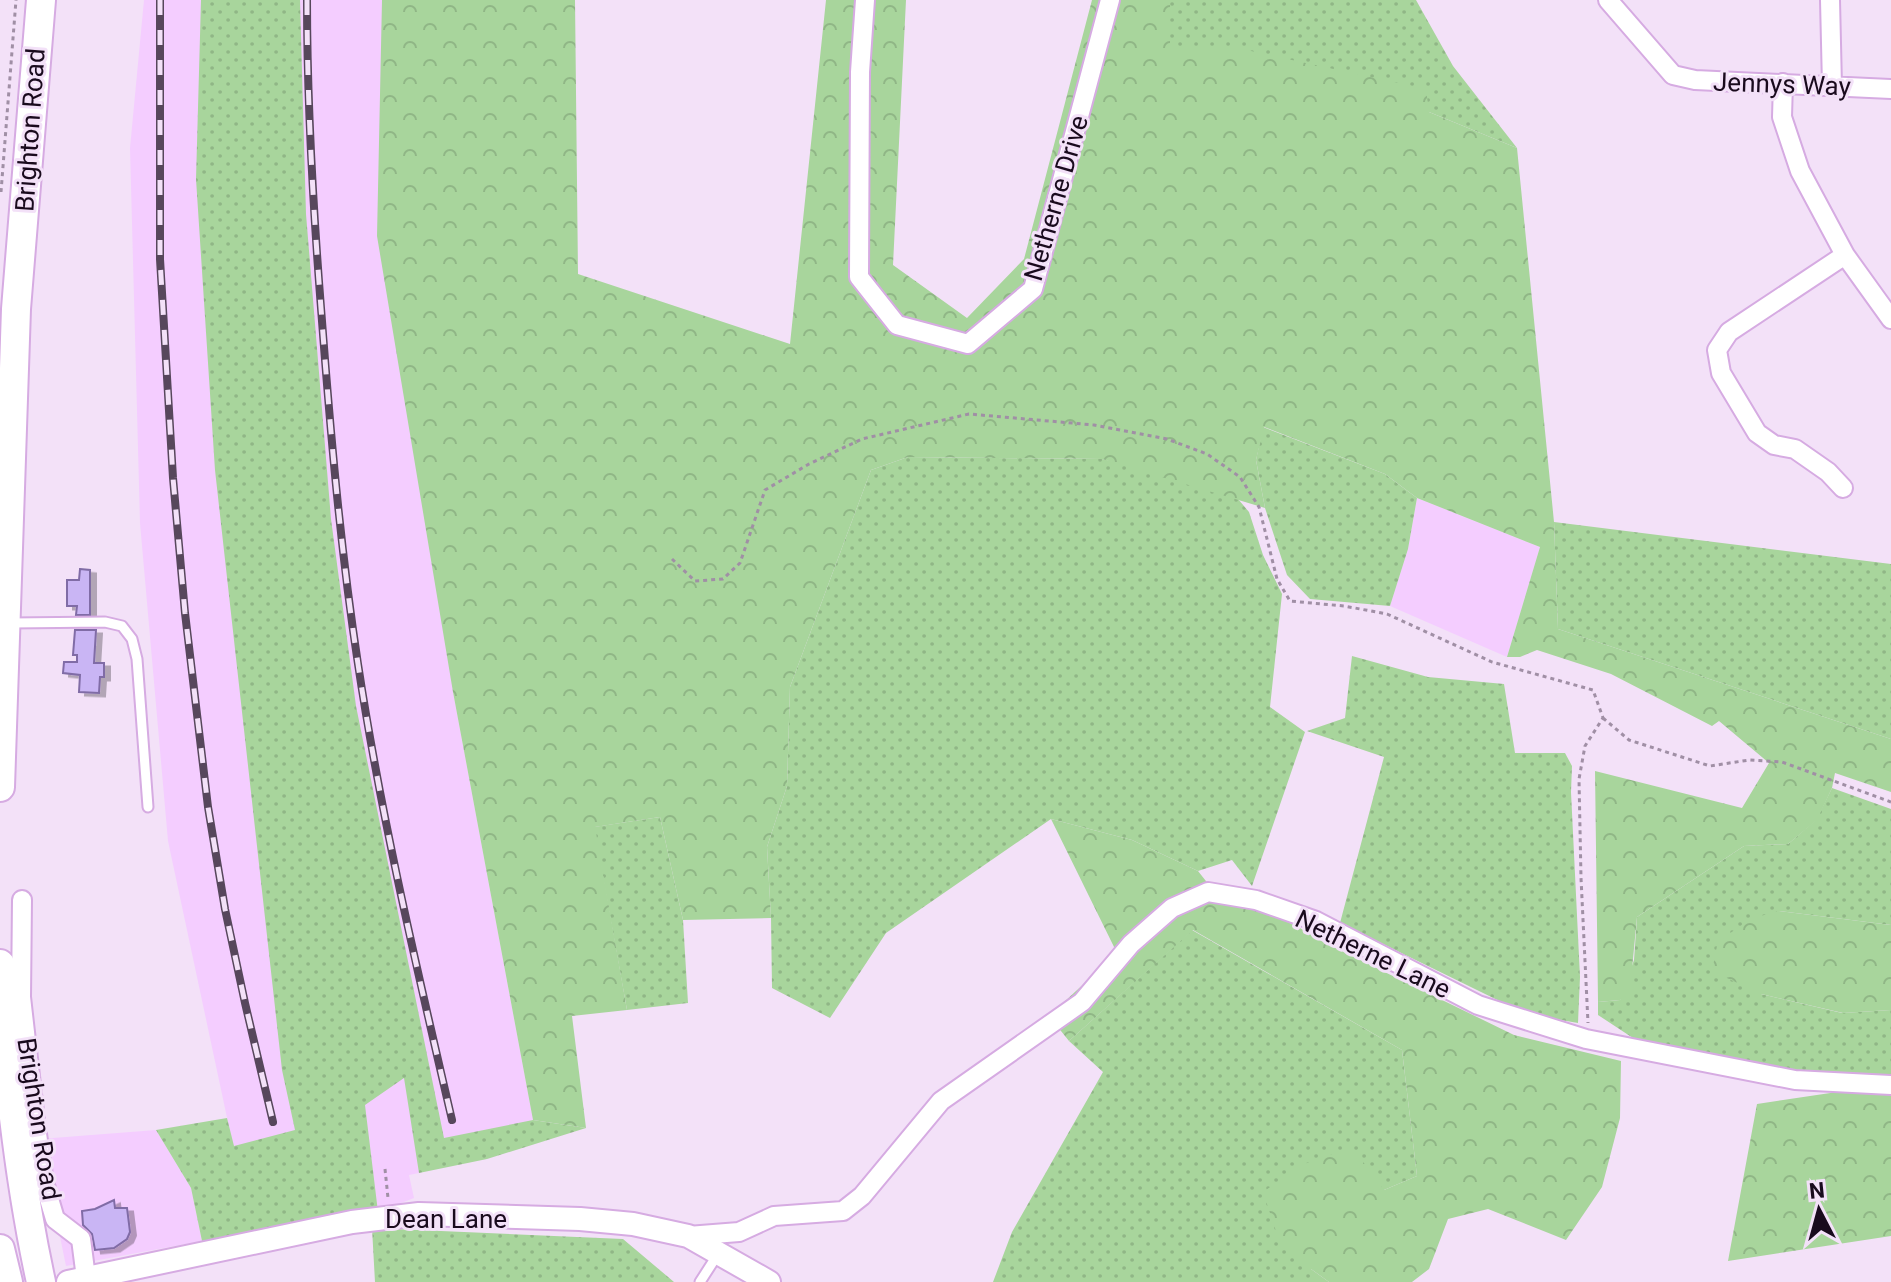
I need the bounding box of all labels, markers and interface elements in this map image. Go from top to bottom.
street label: Brighton Road [9,47,51,213]
street label: Jennys Way [1713,67,1851,101]
street label: Netherne Drive [1018,112,1094,284]
street label: Netherne Lane [1291,904,1455,1004]
street label: Brighton Road [11,1036,67,1202]
north arrow [1779,1170,1859,1250]
text: N [1808,1177,1826,1204]
street label: Dean Lane [385,1204,507,1234]

